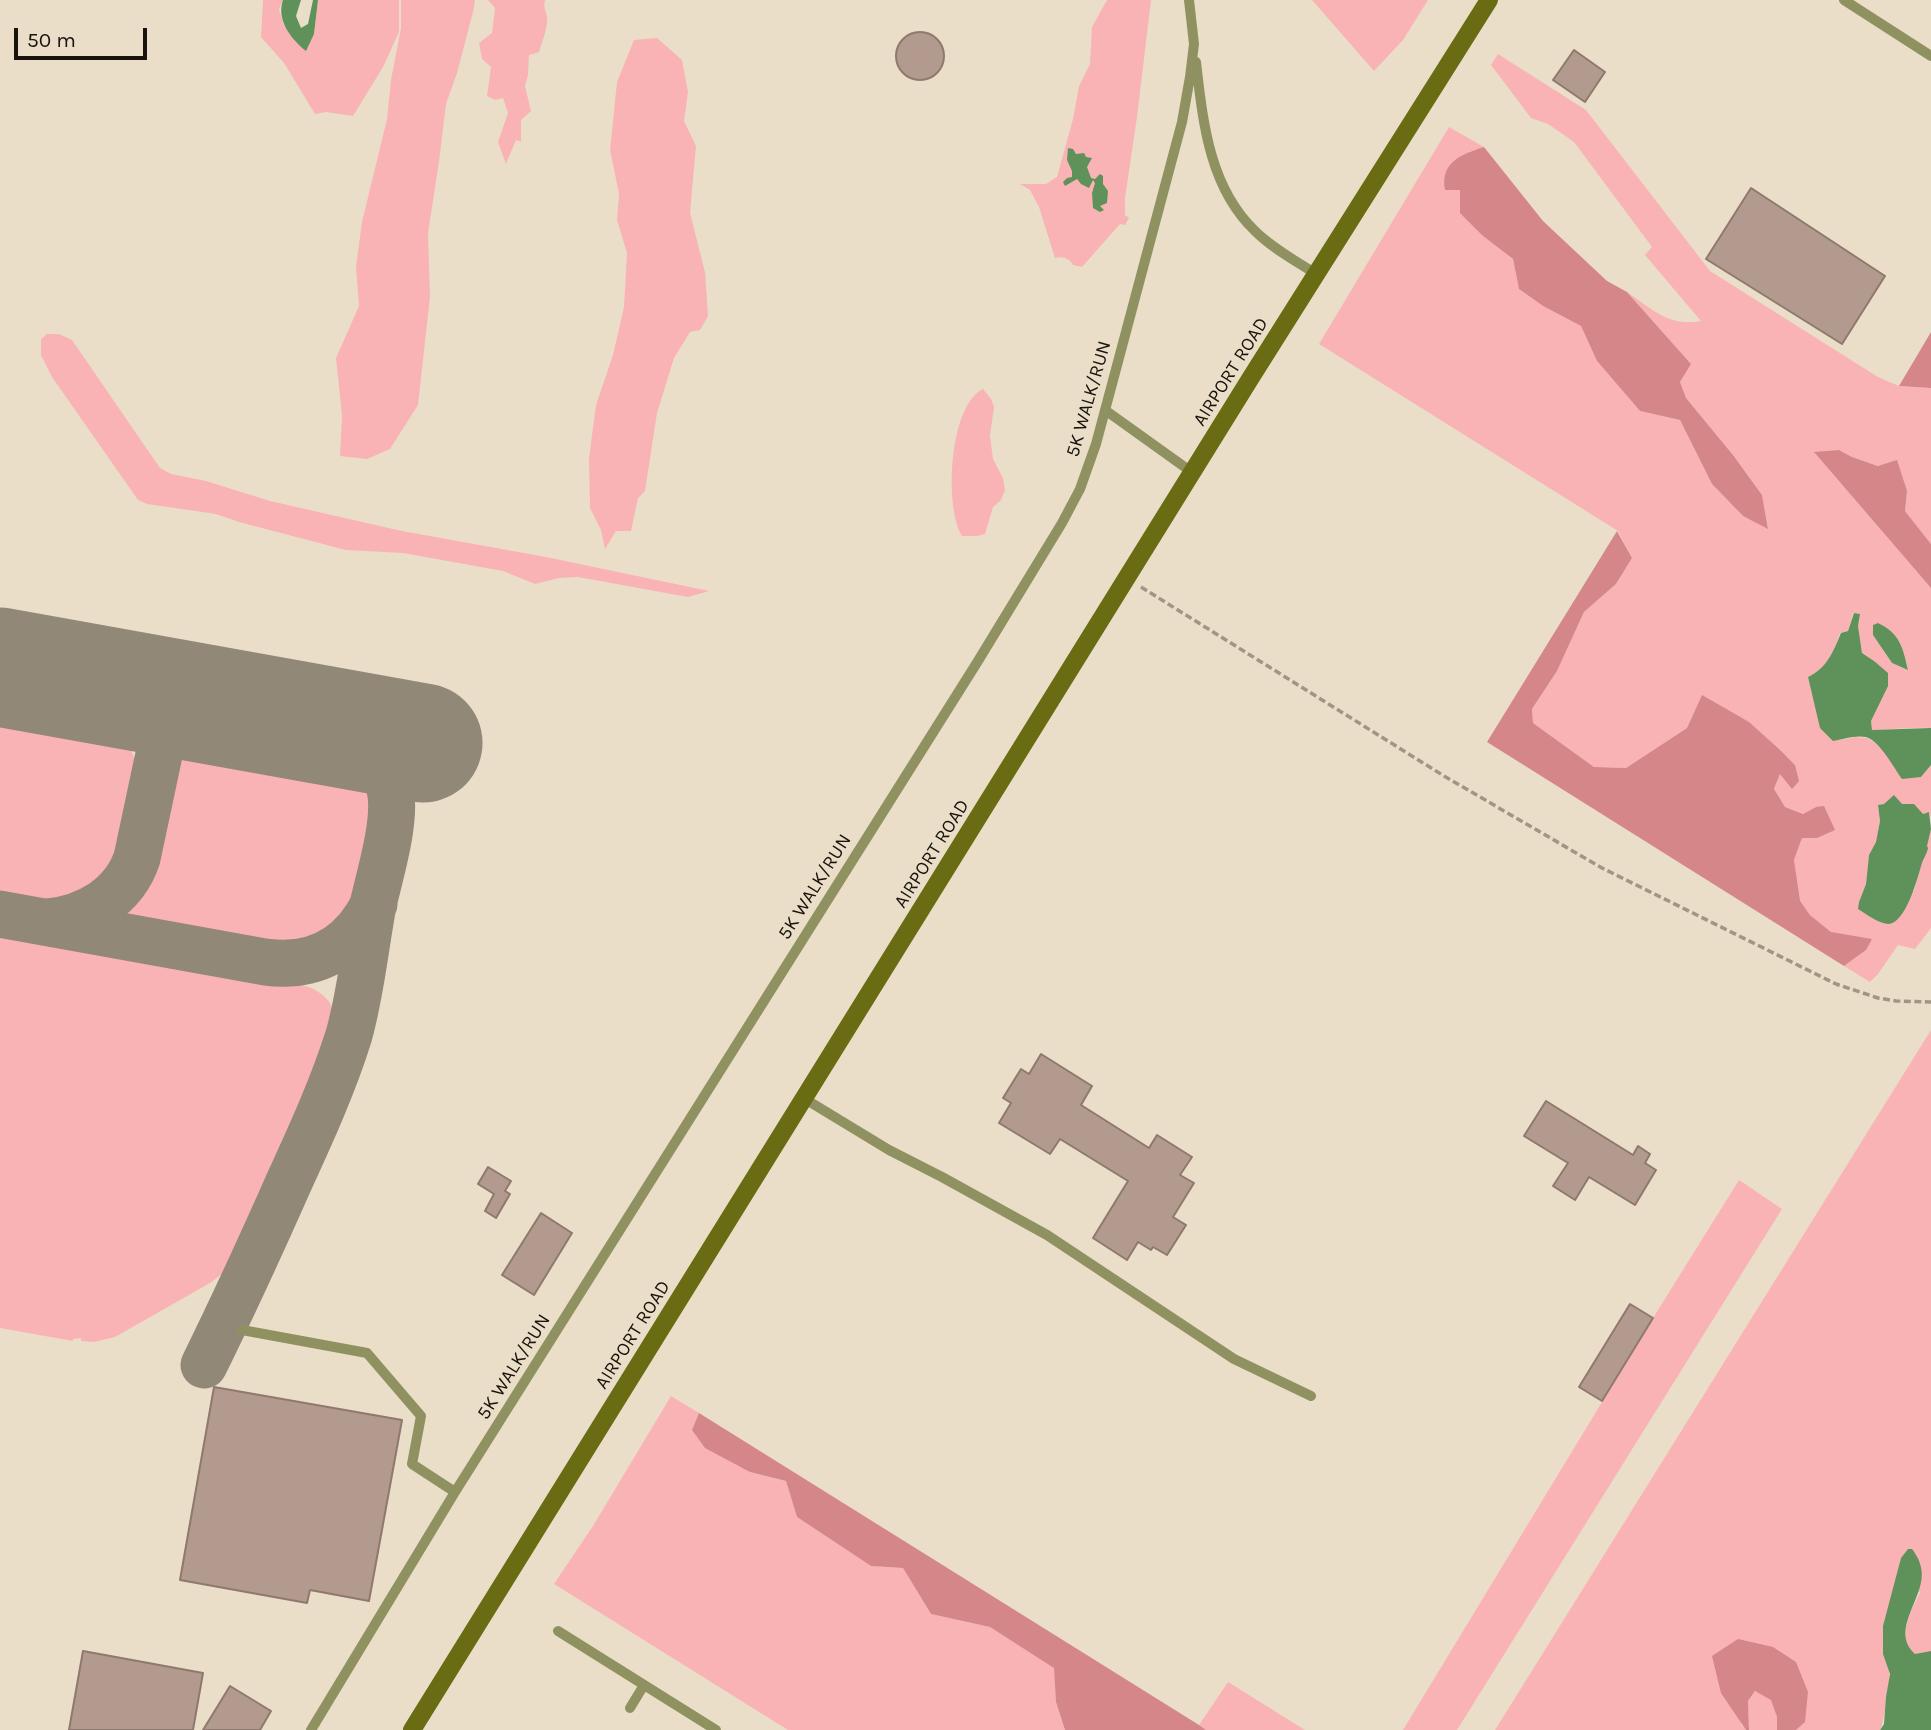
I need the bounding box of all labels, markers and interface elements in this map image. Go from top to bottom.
scale bar [18,14,150,58]
text: 50 m [27,28,76,52]
street label: AIRPORT ROAD [1189,314,1273,430]
street label: 5K WALK/RUN [1062,338,1116,460]
street label: AIRPORT ROAD [890,796,974,912]
street label: 5K WALK/RUN [774,830,856,944]
street label: AIRPORT ROAD [591,1277,675,1393]
street label: 5K WALK/RUN [473,1310,555,1424]

